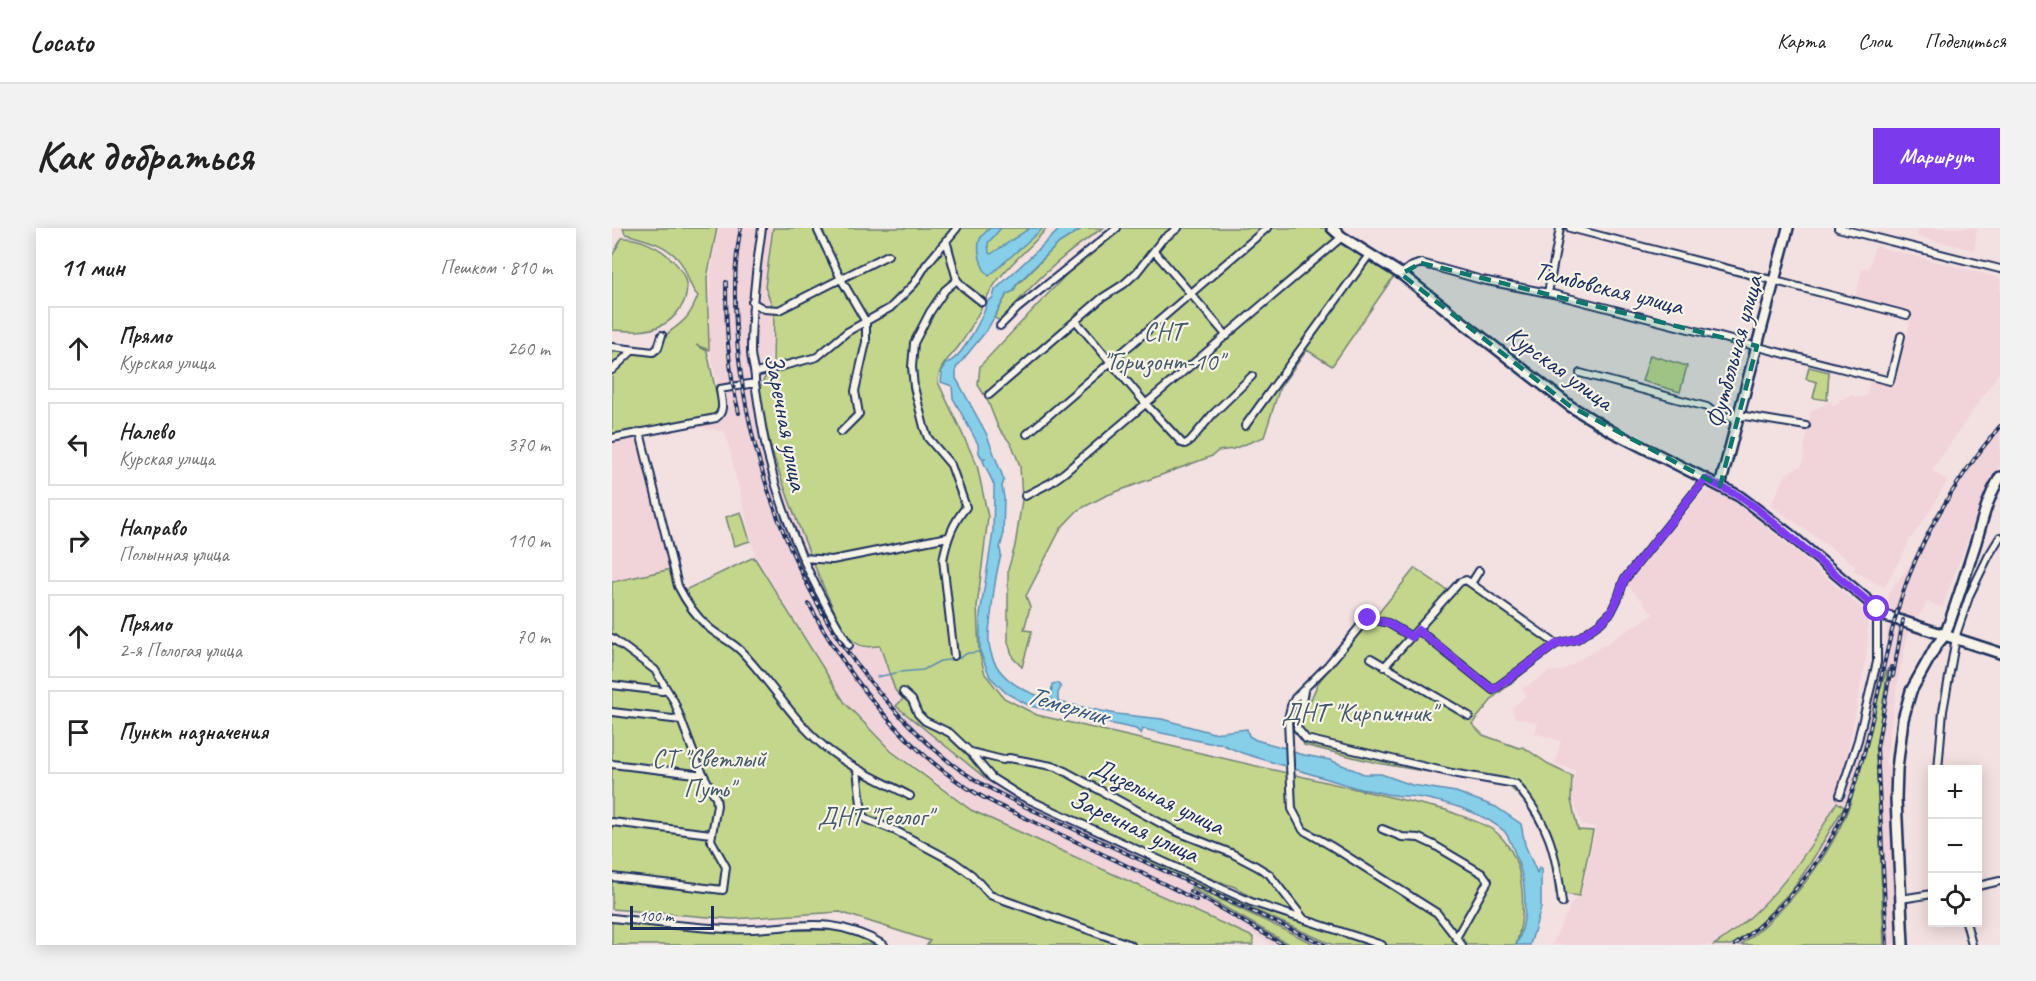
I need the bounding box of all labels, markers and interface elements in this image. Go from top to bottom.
text: Locato [30,24,93,59]
text: Карта [1777,28,1825,54]
text: Слои [1858,28,1892,54]
text: Поделиться [1925,28,2006,54]
button: Маршрут [1873,128,2000,184]
text: Как добраться [36,130,253,183]
text: 11 мин [60,251,125,284]
street label: Тамбовская улица [1531,254,1688,323]
text: Пешком · 810 m [440,255,552,280]
street label: Футбольная улица [1698,270,1771,432]
park label: СНТ "Горизонт-10" [1103,315,1228,378]
street label: Курская улица [1500,318,1622,419]
text: Прямо [119,322,171,350]
icon: ahead [62,332,95,365]
text: 260 m [507,336,550,361]
text: Курская улица [119,350,215,375]
street label: Заречная улица [757,351,816,495]
text: Налево [119,418,175,446]
icon: left [62,428,95,461]
text: 370 m [507,432,550,457]
text: Курская улица [119,446,215,471]
text: Направо [119,514,186,542]
icon: right [62,524,95,557]
text: 110 m [507,528,550,553]
text: Полынная улица [119,542,228,567]
route start [1863,595,1889,621]
route end [1354,604,1380,630]
text: Прямо [119,610,171,638]
icon: ahead [62,620,95,653]
text: 70 m [516,624,550,649]
text: 2-я Пологая улица [119,638,242,663]
water label: Темерник [1023,677,1116,734]
park label: ДНТ "Кирпичник" [1282,696,1441,729]
icon: arrive [62,716,95,749]
text: Пункт назначения [119,718,268,746]
park label: СТ "Светлый Путь" [652,742,768,805]
street label: Дизельная улица [1086,750,1231,844]
map controls [1928,765,1982,927]
button: + [1928,765,1982,819]
street label: Заречная улица [1064,782,1205,871]
park label: ДНТ "Геолог" [818,800,937,833]
button: − [1928,819,1982,873]
button: locate [1928,873,1982,927]
scale bar [630,903,714,930]
text: 100 m [639,906,673,926]

